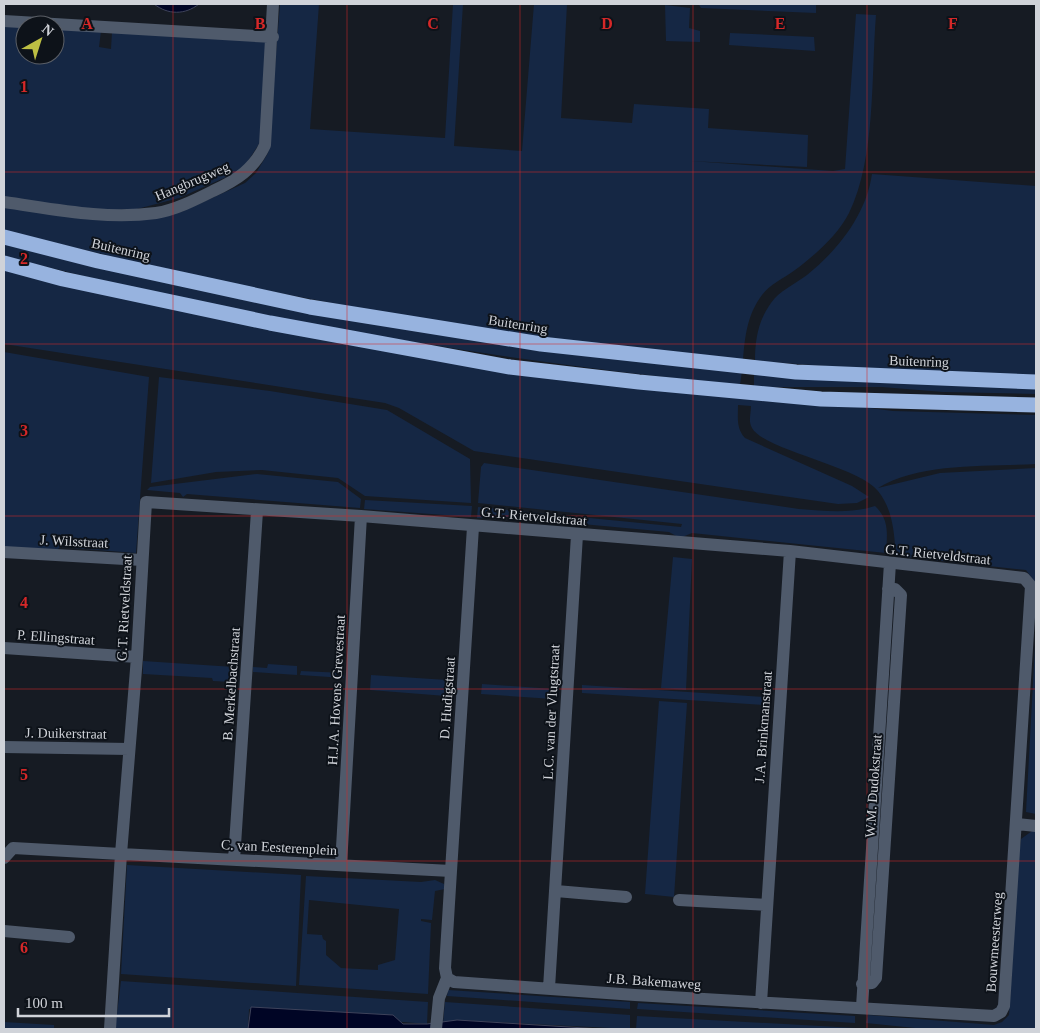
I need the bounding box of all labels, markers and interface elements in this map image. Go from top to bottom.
north arrow [15,15,65,65]
text: A [81,15,93,32]
text: B [255,15,266,32]
text: C [427,15,439,32]
text: D [601,15,613,32]
text: E [775,15,785,32]
text: F [948,15,958,32]
text: N [39,21,57,39]
text: 1 [20,78,28,95]
street label: Hangbrugweg [153,159,232,204]
street label: Buitenring [90,235,152,264]
text: 2 [20,250,28,267]
street label: Buitenring [487,312,549,337]
street label: Buitenring [889,353,949,370]
text: 3 [20,422,28,439]
street label: G.T. Rietveldstraat [481,504,587,529]
street label: J. Wilsstraat [39,532,109,551]
street label: G.T. Rietveldstraat [885,542,991,568]
street label: G.T. Rietveldstraat [114,555,135,661]
text: 4 [20,594,28,611]
street label: H.J.A. Hovens Grevestraat [325,614,348,766]
street label: P. Ellingstraat [17,627,95,648]
street label: B. Merkelbachstraat [220,627,243,741]
street label: L.C. van der Vlugtstraat [540,644,563,780]
street label: D. Hudigstraat [437,656,458,740]
street label: J.A. Brinkmanstraat [752,670,775,784]
street label: J. Duikerstraat [25,725,107,742]
street label: W.M. Dudokstraat [862,734,885,838]
text: 5 [20,766,28,783]
street label: C. van Eesterenplein [221,837,337,858]
street label: Bouwmeesterweg [984,891,1005,993]
text: 6 [20,939,28,956]
street label: J.B. Bakemaweg [606,971,702,992]
scale bar [18,986,169,1018]
text: 100 m [25,995,63,1011]

